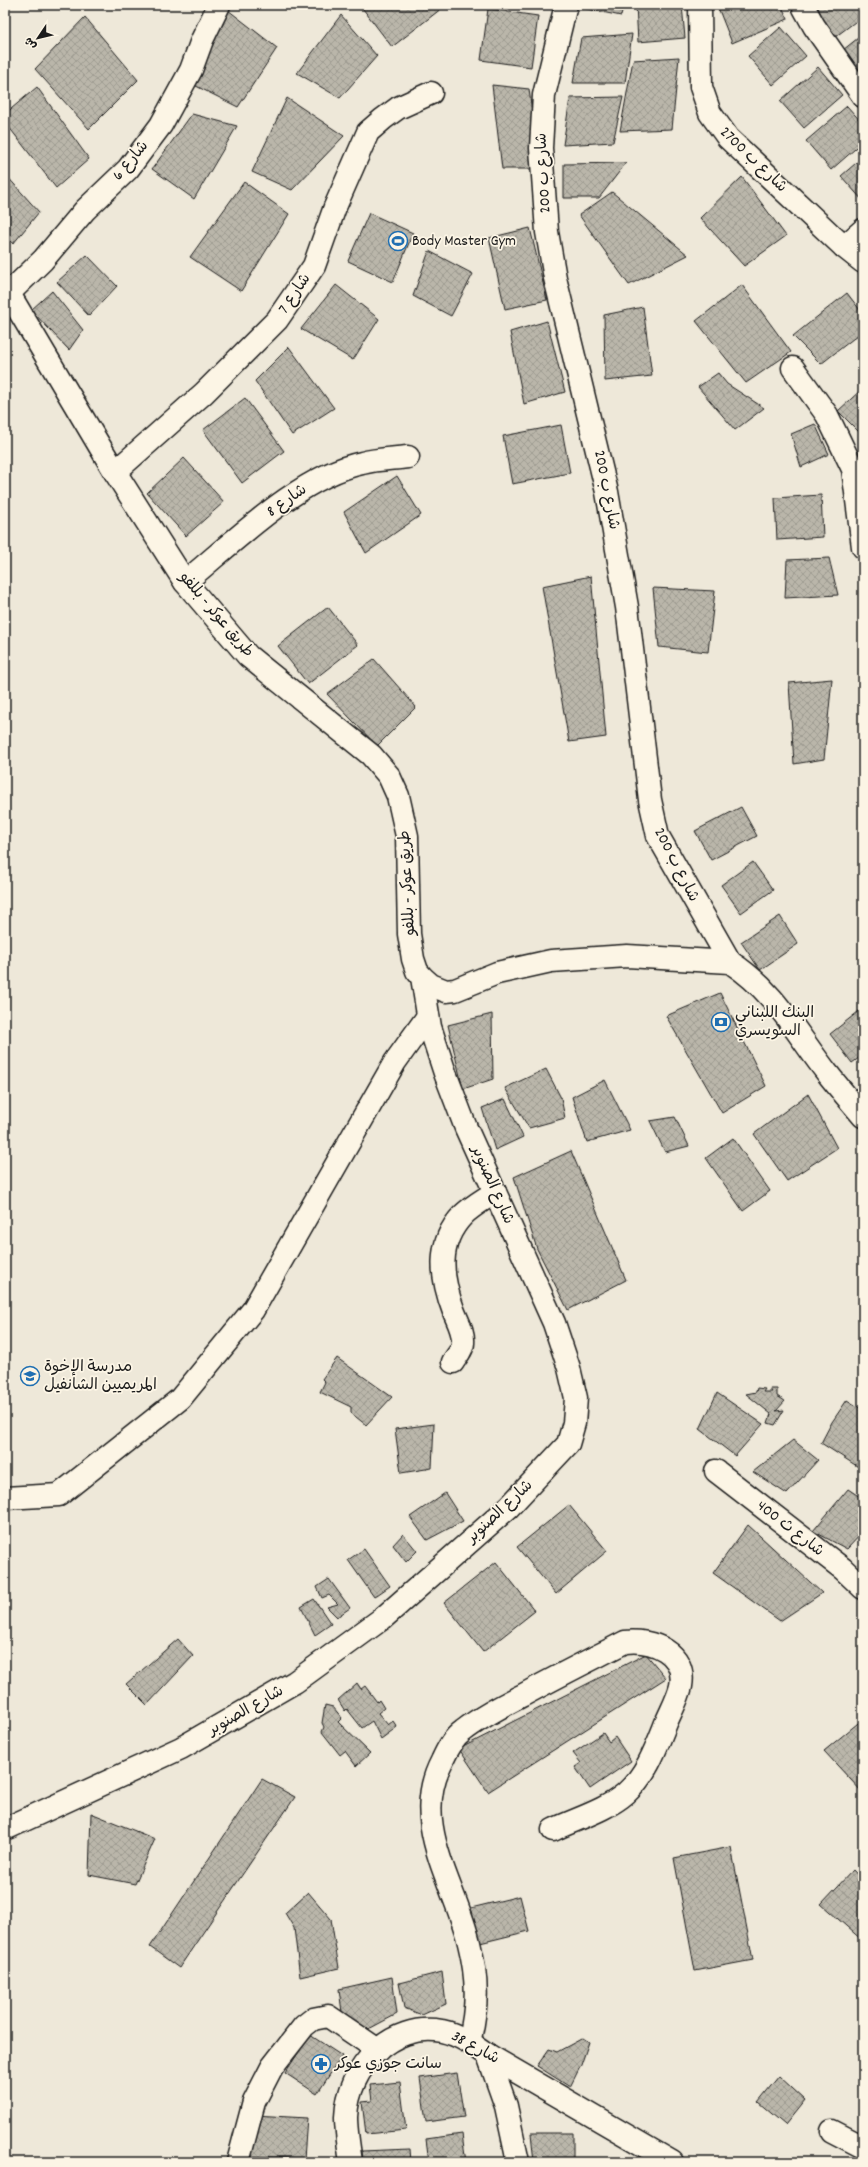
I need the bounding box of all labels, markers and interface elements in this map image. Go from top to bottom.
north arrow [18,18,58,58]
text: ش [21,33,41,52]
street label: شارع ب 2700 [714,122,792,198]
street label: شارع ب 200 [530,132,558,214]
street label: شارع 6 [107,136,155,186]
sports icon: Body Master Gym [387,230,409,252]
place label: Body Master Gym [412,230,516,253]
street label: شارع 7 [273,269,317,319]
street label: شارع ب 200 [587,448,625,532]
street label: شارع 8 [262,479,312,523]
street label: طريق عوكر - بللفو [173,566,259,663]
street label: شارع ب 200 [647,824,705,906]
street label: طريق عوكر - بللفو [394,830,422,937]
place label: البنك اللبناني السويسري [735,1002,814,1043]
bank icon: البنك اللبناني السويسري [710,1011,732,1033]
street label: شارع الصنوبر [464,1140,520,1228]
place label: مدرسة الإخوة المريميين الشانفيل [44,1356,157,1397]
school or university icon: مدرسة الإخوة المريميين الشانفيل [19,1365,41,1387]
street label: شارع الصنوبر [460,1475,539,1550]
street label: شارع ث 400 [751,1495,829,1563]
street label: شارع الصنوبر [202,1680,288,1743]
street label: شارع 38 [447,2025,503,2071]
pharmacy icon: سانت جوزي عوكر [310,2053,332,2075]
place label: سانت جوزي عوكر [333,2053,442,2076]

